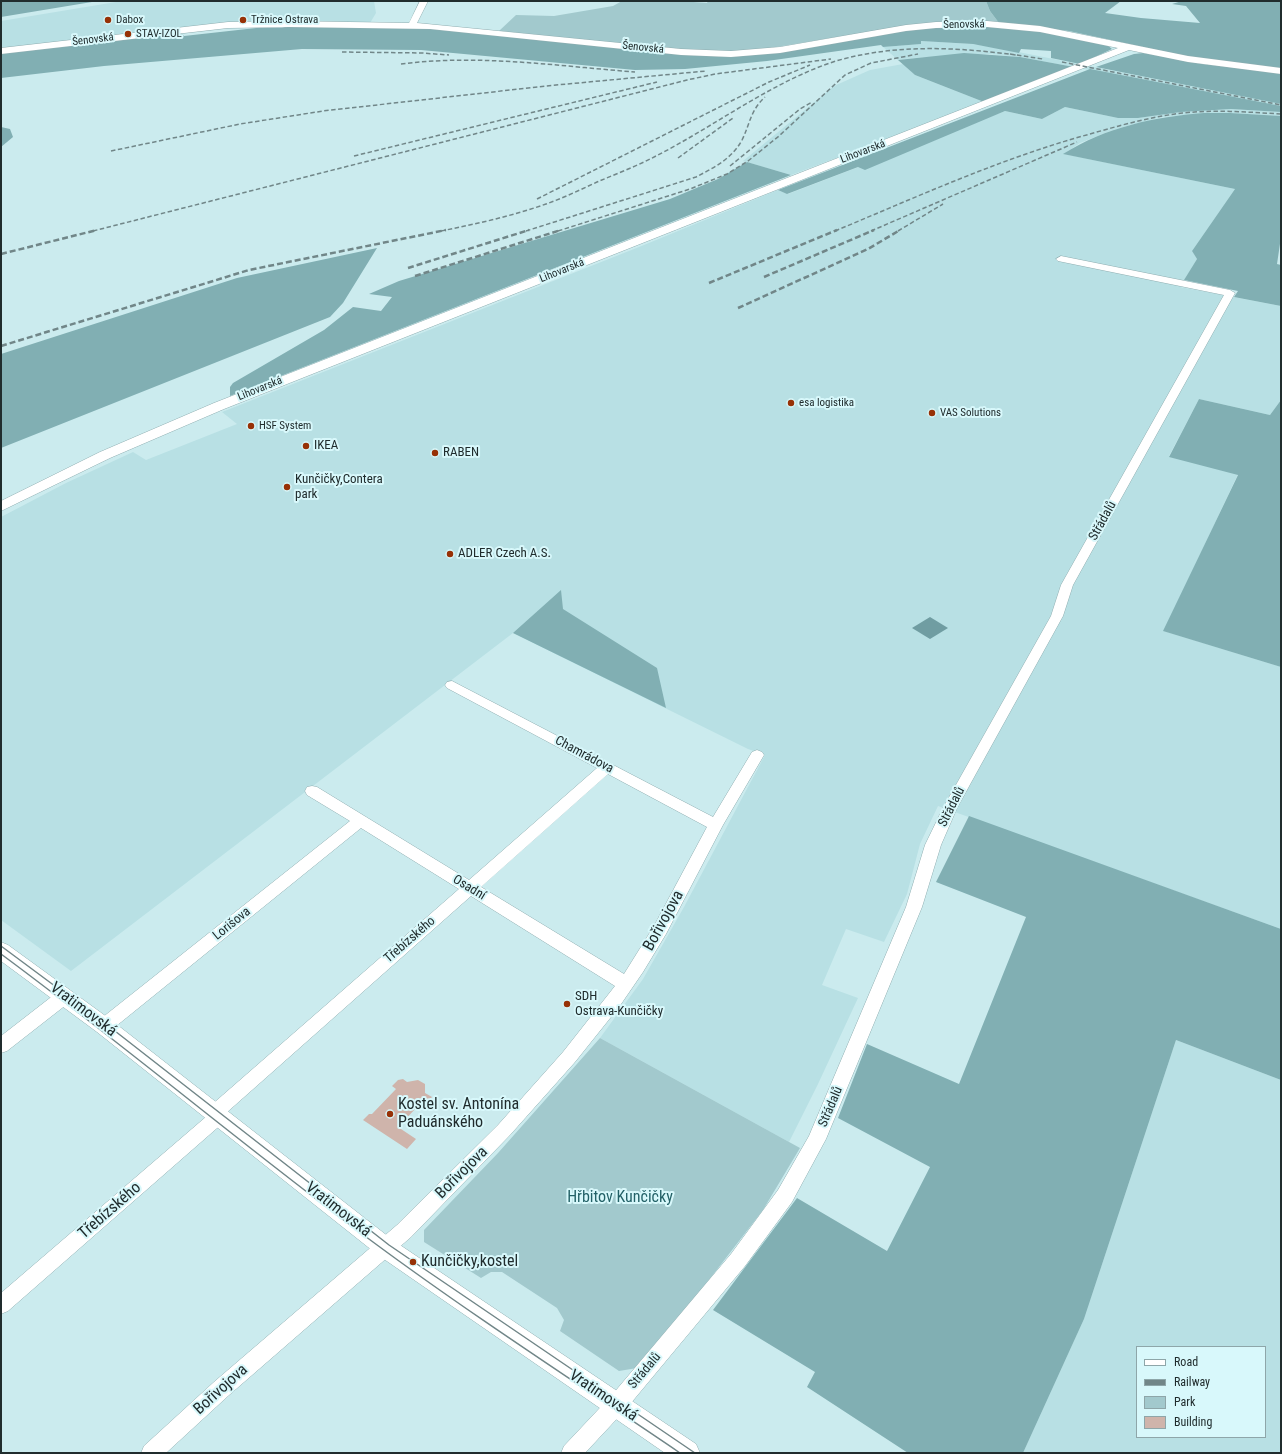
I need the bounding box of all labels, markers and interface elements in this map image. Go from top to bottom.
place label: Dabox [116,13,143,27]
place label: Tržnice Ostrava [251,13,318,27]
marker: Dabox [103,15,113,25]
marker: Tržnice Ostrava [238,15,248,25]
street label: Šenovská [943,18,985,32]
place label: STAV-IZOL [136,27,182,41]
marker: STAV-IZOL [123,29,133,39]
street label: Šenovská [72,31,114,49]
street label: Šenovská [622,39,664,57]
street label: Lihovarská [839,137,887,167]
street label: Lihovarská [538,256,586,286]
street label: Lihovarská [236,374,284,404]
place label: esa logistika [799,396,854,410]
marker: esa logistika [786,398,796,408]
place label: VAS Solutions [940,406,1001,420]
marker: VAS Solutions [927,408,937,418]
place label: HSF System [259,419,311,433]
marker: HSF System [246,421,256,431]
place label: IKEA [314,438,338,454]
marker: IKEA [301,441,311,451]
place label: RABEN [443,445,479,461]
marker: RABEN [430,448,440,458]
place label: Kunčičky,Contera park [295,472,383,503]
marker: Kunčičky,Contera park [282,482,292,492]
street label: Střádalů [1086,499,1120,543]
place label: ADLER Czech A.S. [458,546,551,562]
marker: ADLER Czech A.S. [445,549,455,559]
street label: Chamrádova [552,733,616,777]
street label: Střádalů [935,785,969,829]
street label: Osadní [450,872,488,904]
street label: Bořivojova [640,888,688,954]
street label: Lorišova [210,904,254,944]
street label: Třebízského [381,914,439,966]
street label: Vratimovská [46,979,120,1041]
place label: SDH Ostrava-Kunčičky [575,989,663,1020]
marker: SDH Ostrava-Kunčičky [562,999,572,1009]
street label: Střádalů [816,1084,846,1130]
place label: Kostel sv. Antonína Paduánského [398,1095,519,1133]
marker: Kostel sv. Antonína Paduánského [385,1109,395,1119]
street label: Bořivojova [432,1143,492,1203]
street label: Vratimovská [301,1178,375,1242]
street label: Třebízského [75,1179,145,1243]
park label: Hřbitov Kunčičky [567,1188,673,1208]
place label: Kunčičky,kostel [421,1252,518,1272]
marker: Kunčičky,kostel [408,1257,418,1267]
legend [1136,1346,1266,1438]
street label: Střádalů [625,1350,665,1392]
text: Road [1174,1355,1198,1369]
street label: Bořivojova [190,1361,252,1419]
street label: Vratimovská [565,1366,641,1426]
text: Railway [1174,1375,1210,1389]
text: Park [1174,1395,1195,1409]
text: Building [1174,1415,1212,1429]

